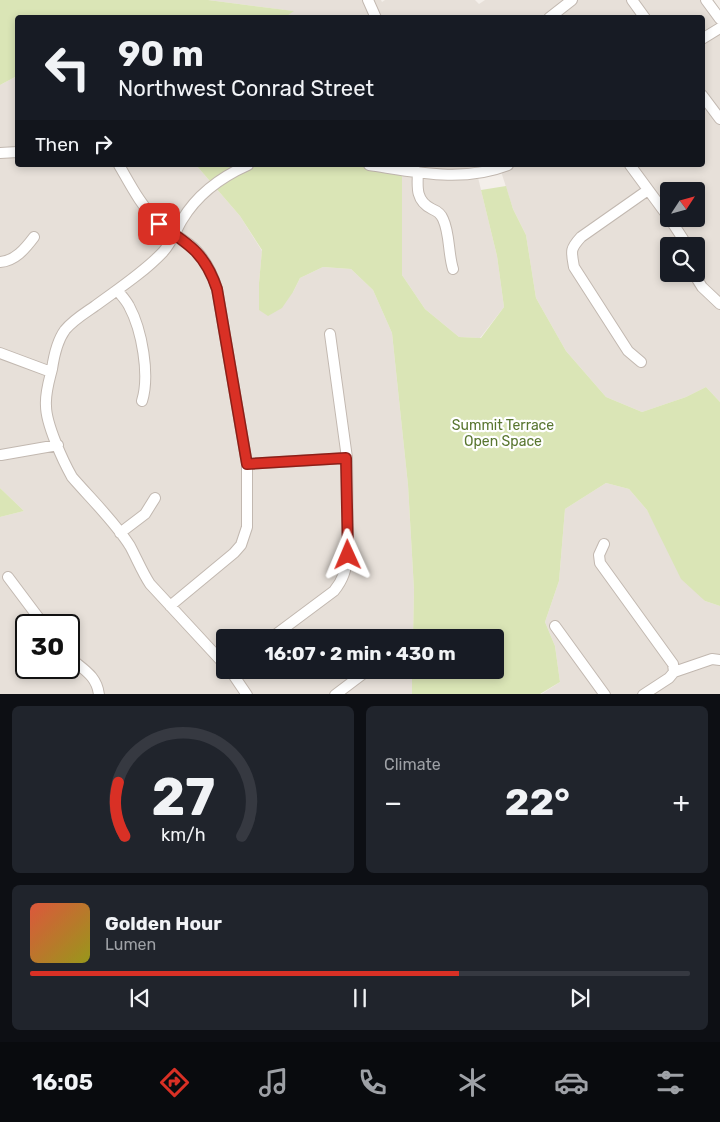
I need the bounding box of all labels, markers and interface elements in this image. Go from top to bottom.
text: 90 m [118,33,204,75]
icon: left [35,35,100,100]
text: Northwest Conrad Street [118,75,374,102]
icon: right [89,130,117,158]
text: Then [35,133,79,156]
north arrow [660,182,705,228]
map controls [660,182,705,282]
pin [138,203,180,245]
icon: arrive [145,210,173,238]
button: search [660,237,705,282]
park label: Summit Terrace Open Space [452,417,554,450]
position arrow [321,528,373,580]
speed limit sign: 30 [15,614,80,679]
text: 16:07 · 2 min · 430 m [264,642,456,665]
text: Climate [384,755,441,774]
text: 27 [151,766,215,828]
text: 22° [505,779,570,825]
text: − [384,786,402,819]
text: + [673,786,690,819]
text: km/h [161,824,205,845]
text: Golden Hour [105,912,222,935]
text: Lumen [105,935,156,954]
icon: previous [126,984,154,1012]
icon: pause [346,984,374,1012]
icon: next [566,984,594,1012]
icon: directions [157,1065,192,1100]
icon: music [256,1065,291,1100]
icon: phone [355,1065,390,1100]
icon: climate [455,1065,490,1100]
icon: car [554,1065,589,1100]
icon: filters [653,1065,688,1100]
text: 16:05 [32,1069,93,1096]

